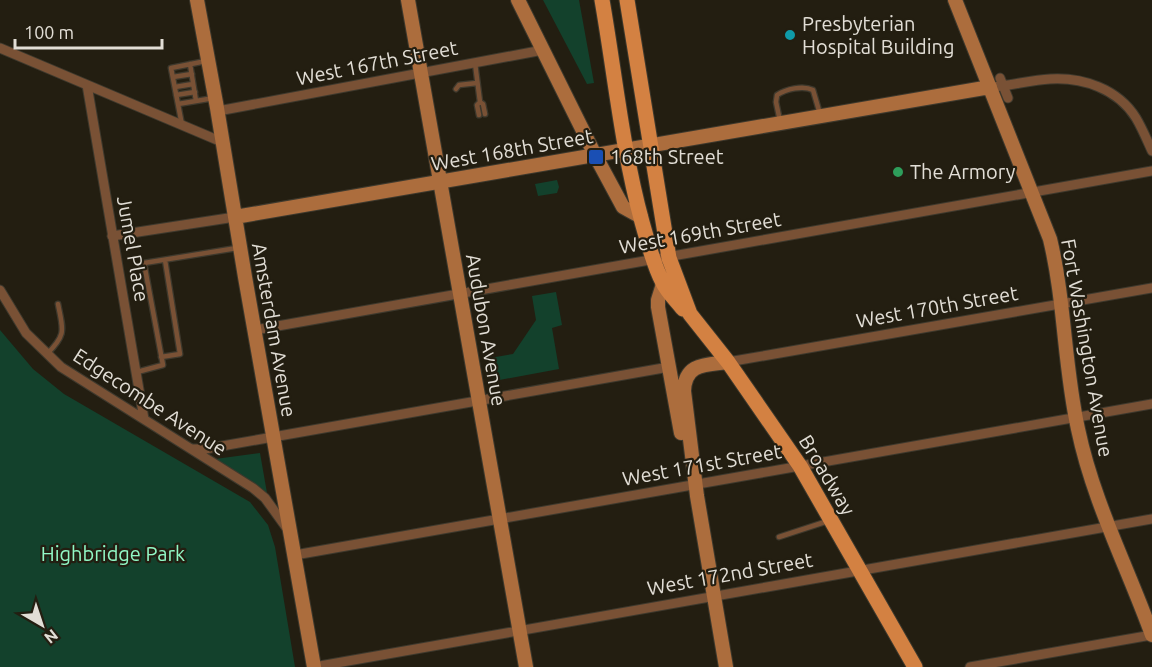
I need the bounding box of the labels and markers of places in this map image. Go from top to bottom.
place label: Presbyterian Hospital Building [802,12,955,58]
marker: Presbyterian Hospital Building [783,28,797,42]
place label: 168th Street [610,145,724,168]
marker: 168th Street [587,148,605,166]
place label: The Armory [910,160,1016,183]
marker: The Armory [891,165,905,179]

